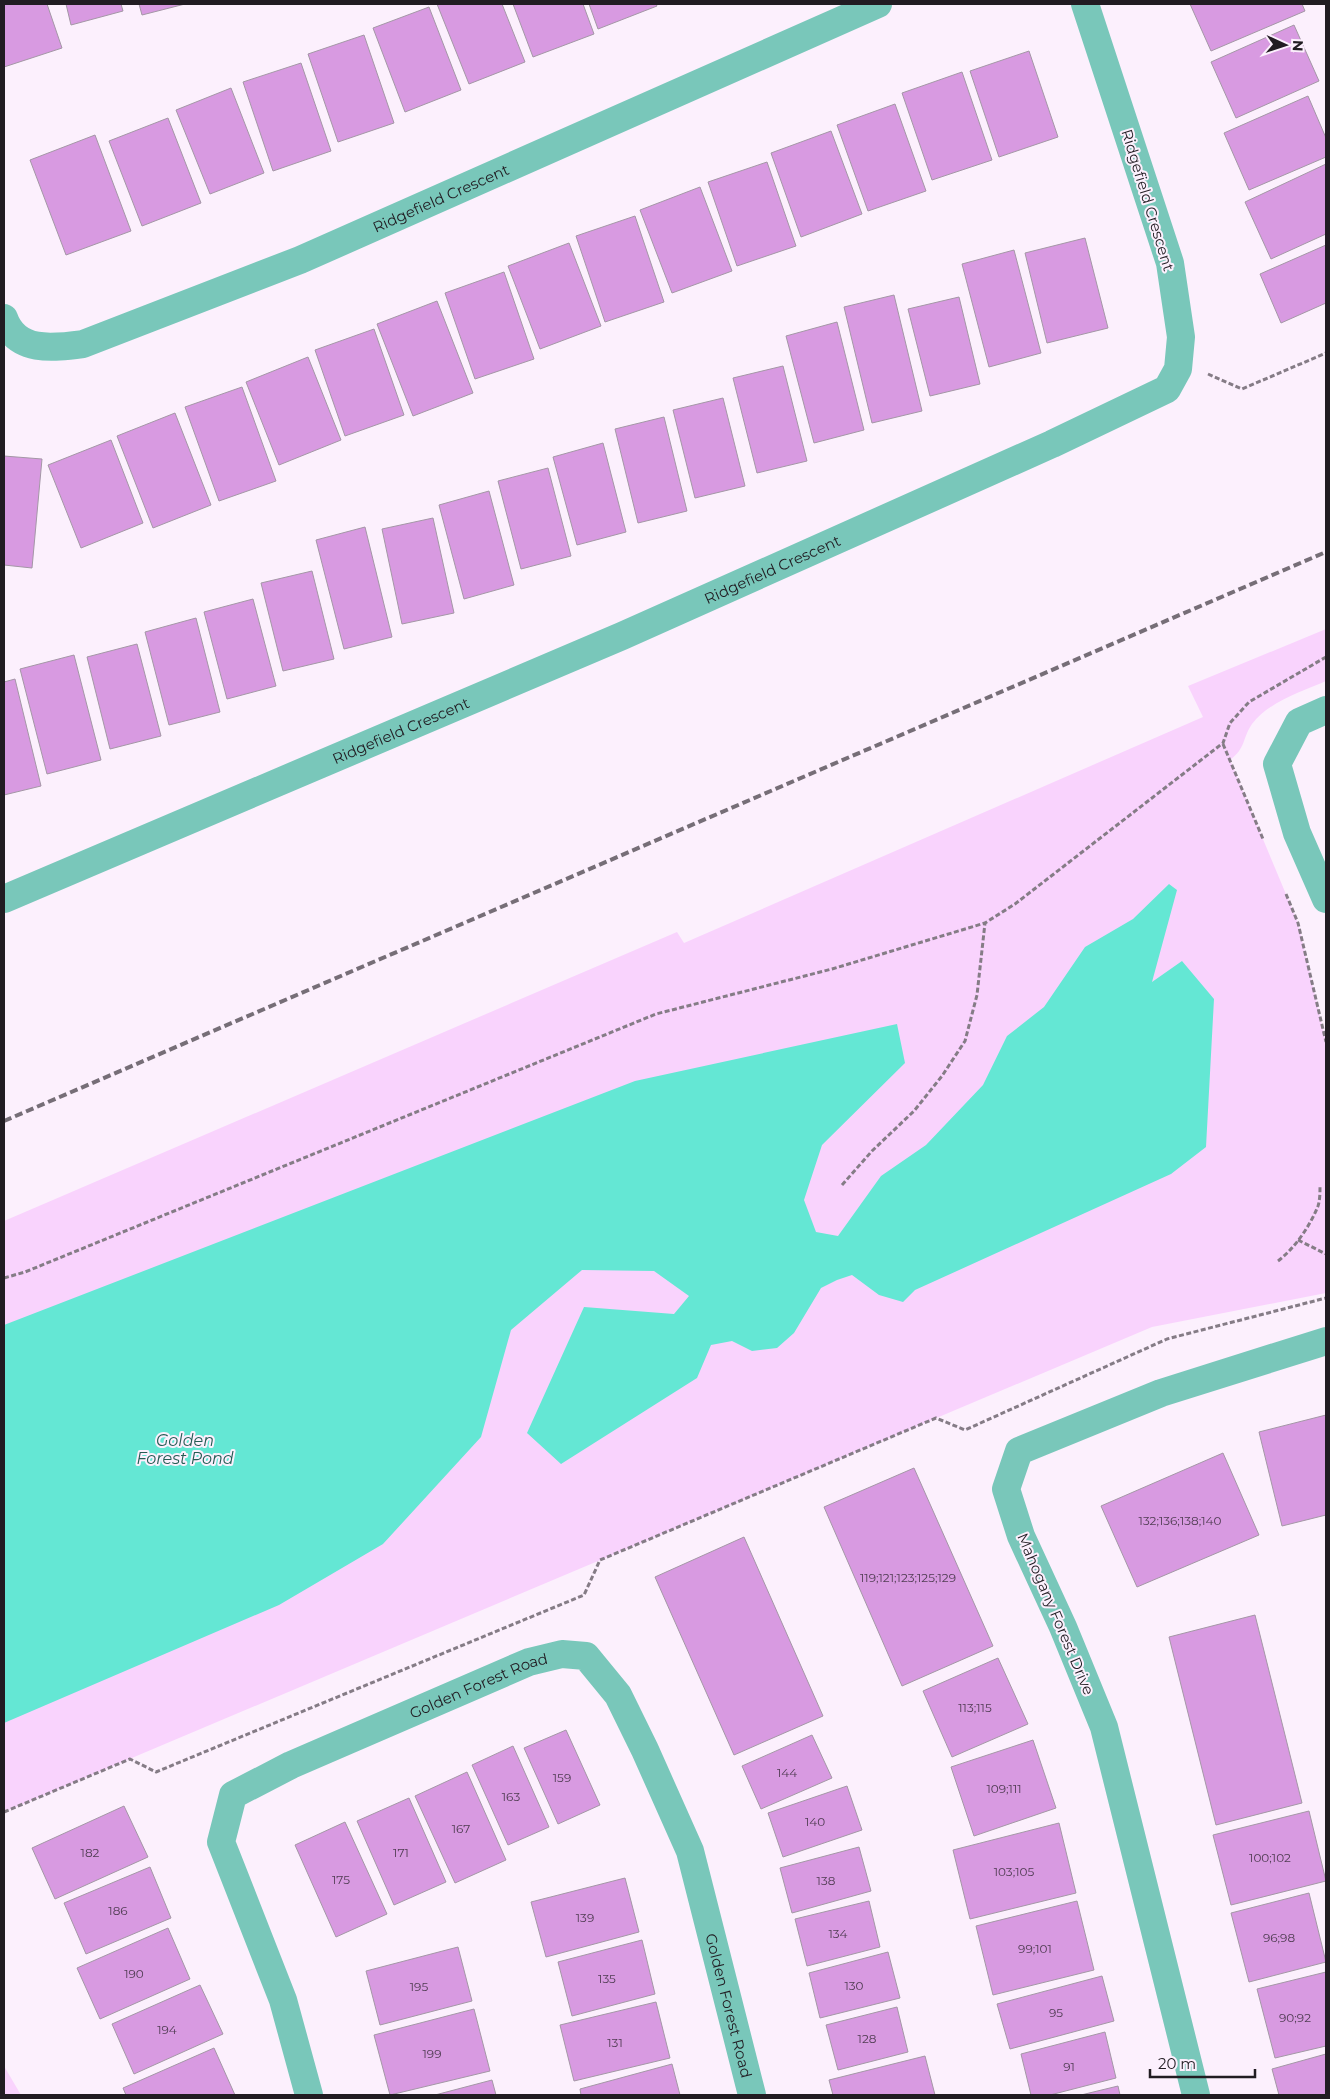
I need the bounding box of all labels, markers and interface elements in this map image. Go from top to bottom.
north arrow [1260,20,1310,70]
text: N [1289,40,1307,52]
street label: Ridgefield Crescent [1117,127,1179,273]
street label: Ridgefield Crescent [369,159,512,236]
street label: Ridgefield Crescent [701,530,843,608]
street label: Ridgefield Crescent [329,693,472,768]
water label: Golden Forest Pond [136,1431,234,1468]
house number: 132;136;138;140 [1139,1513,1221,1528]
street label: Mahogany Forest Drive [1013,1530,1099,1698]
house number: 119;121;123;125;129 [860,1570,956,1585]
street label: Golden Forest Road [406,1648,550,1722]
house number: 113;115 [958,1700,992,1715]
house number: 144 [777,1765,797,1780]
house number: 159 [553,1770,571,1785]
house number: 109;111 [986,1781,1022,1796]
house number: 163 [502,1789,520,1804]
house number: 140 [805,1814,825,1829]
house number: 167 [452,1821,470,1836]
house number: 182 [81,1845,100,1860]
house number: 171 [393,1845,409,1860]
house number: 100;102 [1249,1850,1291,1865]
house number: 103;105 [994,1864,1034,1879]
house number: 175 [332,1872,350,1887]
house number: 138 [817,1873,836,1888]
house number: 186 [108,1903,128,1918]
house number: 139 [576,1910,594,1925]
house number: 134 [828,1926,848,1941]
house number: 96;98 [1263,1930,1295,1945]
street label: Golden Forest Road [702,1931,757,2080]
house number: 99;101 [1018,1941,1052,1956]
house number: 190 [124,1966,144,1981]
house number: 135 [598,1971,616,1986]
house number: 130 [844,1978,864,1993]
house number: 195 [410,1979,428,1994]
house number: 95 [1049,2005,1063,2020]
house number: 90;92 [1279,2010,1311,2025]
house number: 194 [157,2022,177,2037]
house number: 128 [858,2031,877,2046]
house number: 131 [607,2035,623,2050]
house number: 199 [423,2046,441,2061]
scale bar [1150,2046,1255,2078]
text: 20 m [1158,2054,1196,2073]
house number: 91 [1063,2059,1075,2074]

